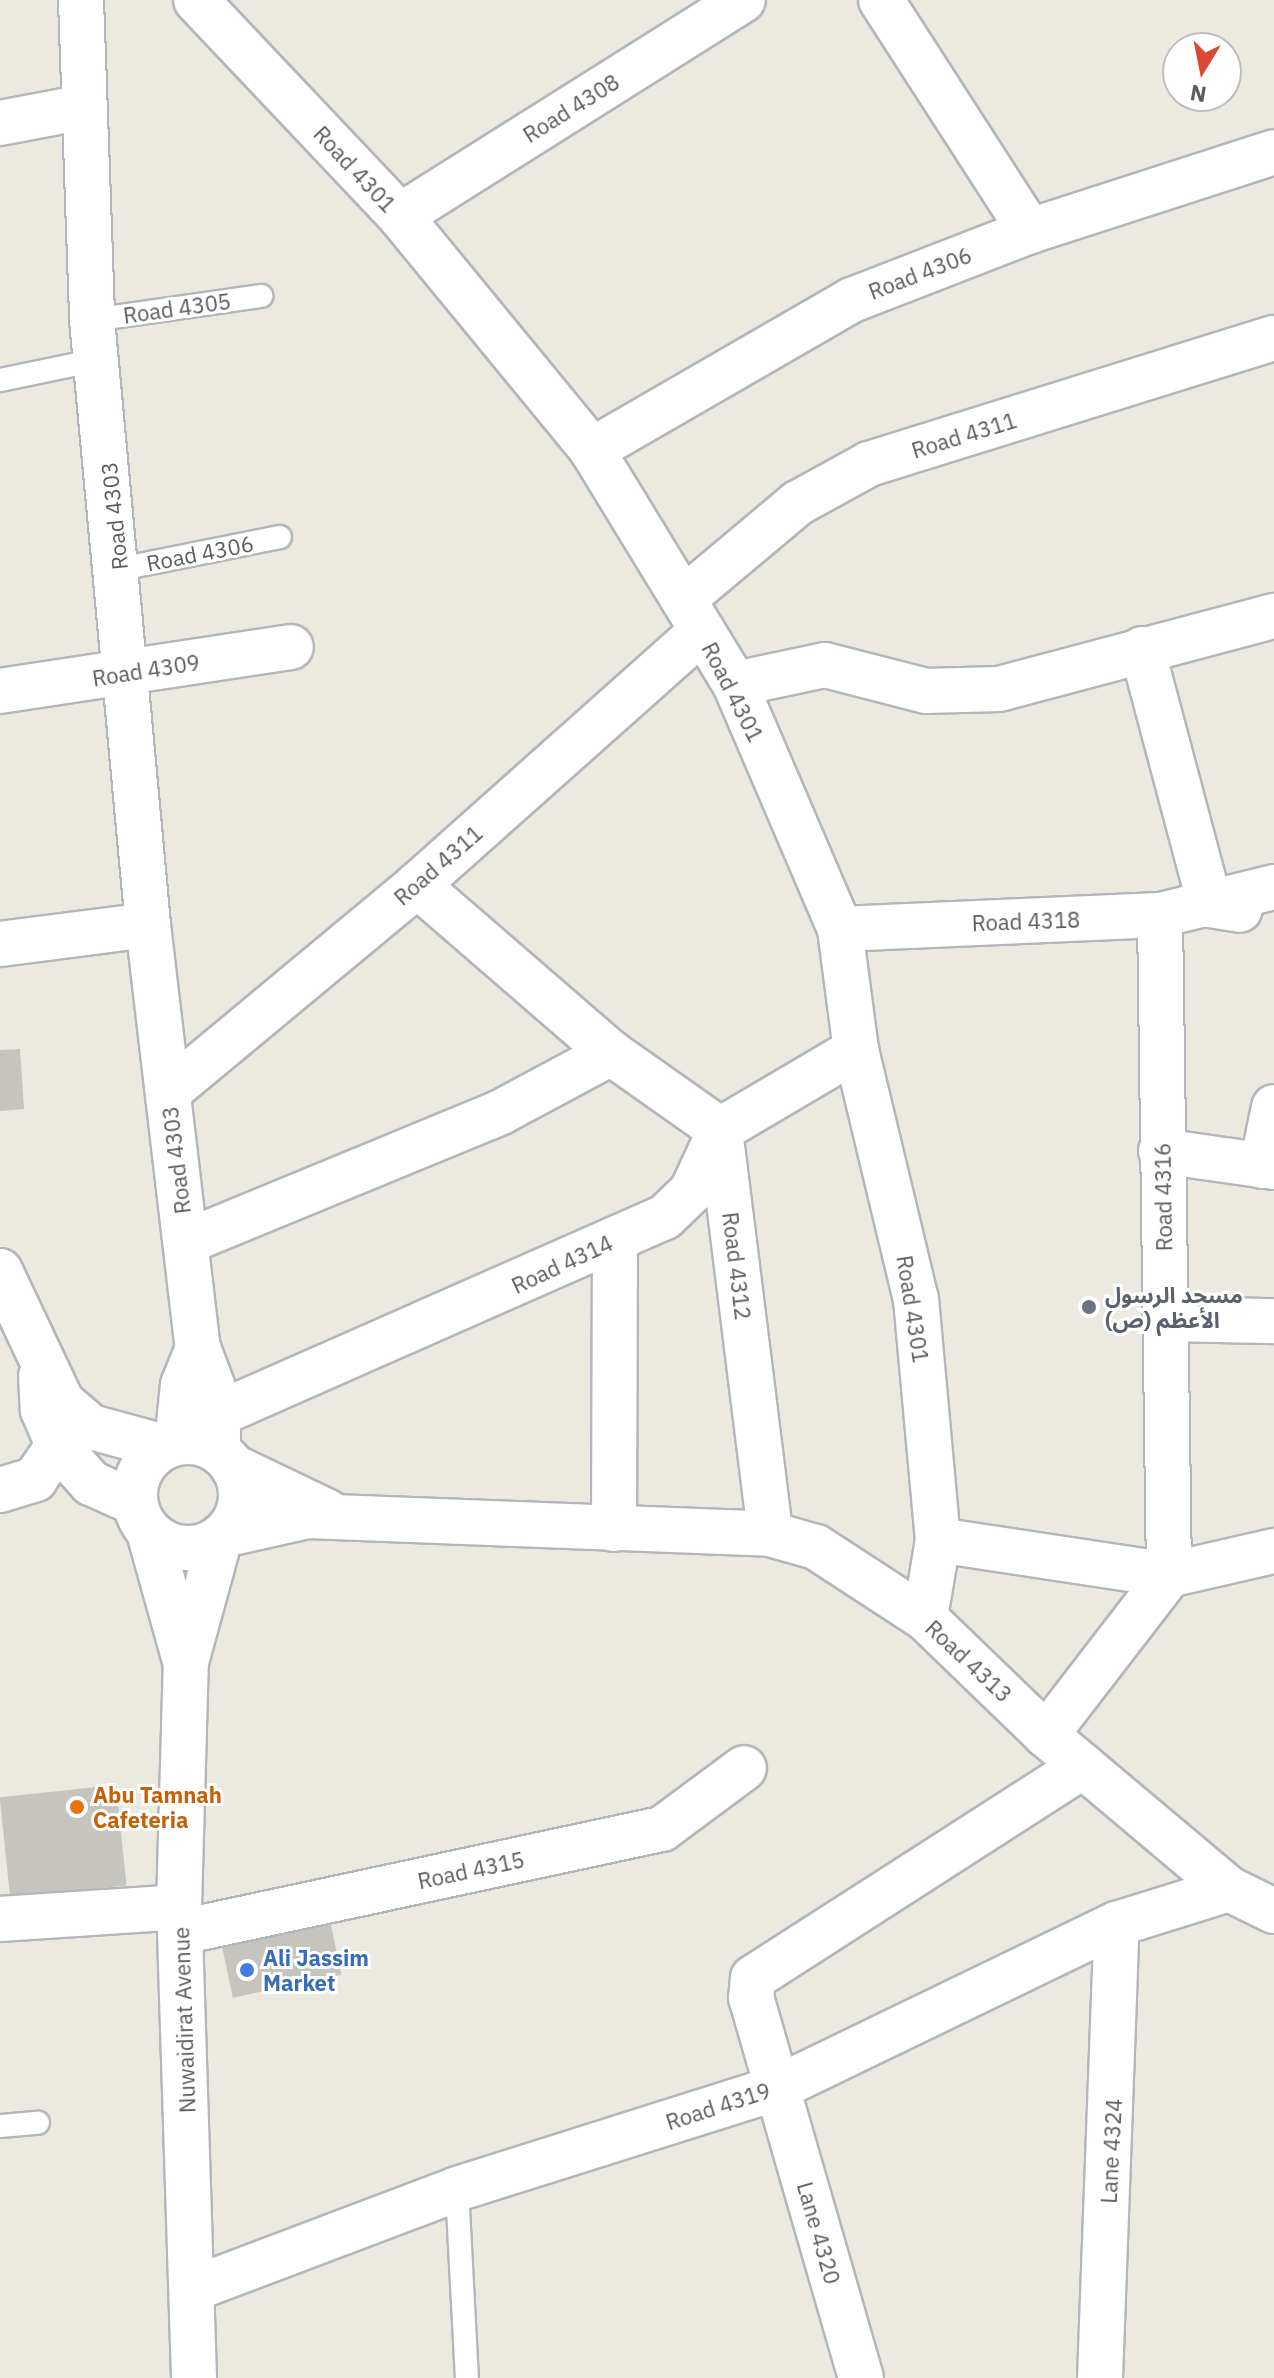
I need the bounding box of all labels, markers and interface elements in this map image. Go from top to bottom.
north arrow [1162,32,1242,112]
street label: Road 4308 [518,68,624,148]
text: N [1188,78,1208,110]
street label: Road 4301 [308,120,402,218]
street label: Road 4306 [865,241,975,305]
street label: Road 4305 [121,287,233,329]
street label: Road 4311 [908,407,1020,463]
street label: Road 4303 [95,461,133,571]
street label: Road 4306 [144,530,256,576]
street label: Road 4301 [697,638,769,746]
street label: Road 4309 [90,648,202,692]
street label: Road 4311 [388,819,488,911]
street label: Road 4318 [971,906,1081,936]
street label: Road 4303 [156,1105,196,1215]
street label: Road 4316 [1149,1142,1177,1252]
street label: Road 4312 [717,1211,757,1321]
street label: Road 4314 [507,1229,617,1299]
street label: Road 4301 [891,1253,935,1365]
place label: مسجد الرسول الأعظم (ص) [1105,1281,1243,1332]
marker: مسجد الرسول الأعظم (ص) [1080,1298,1098,1316]
street label: Road 4313 [920,1614,1018,1708]
place label: Abu Tamnah Cafeteria [93,1781,222,1832]
marker: Abu Tamnah Cafeteria [68,1798,86,1816]
street label: Road 4315 [415,1846,527,1894]
street label: Nuwaidirat Avenue [168,1926,200,2114]
place label: Ali Jassim Market [263,1944,369,1996]
marker: Ali Jassim Market [238,1961,256,1979]
street label: Road 4319 [662,2077,774,2135]
street label: Lane 4324 [1095,2098,1127,2204]
street label: Lane 4320 [792,2179,846,2287]

